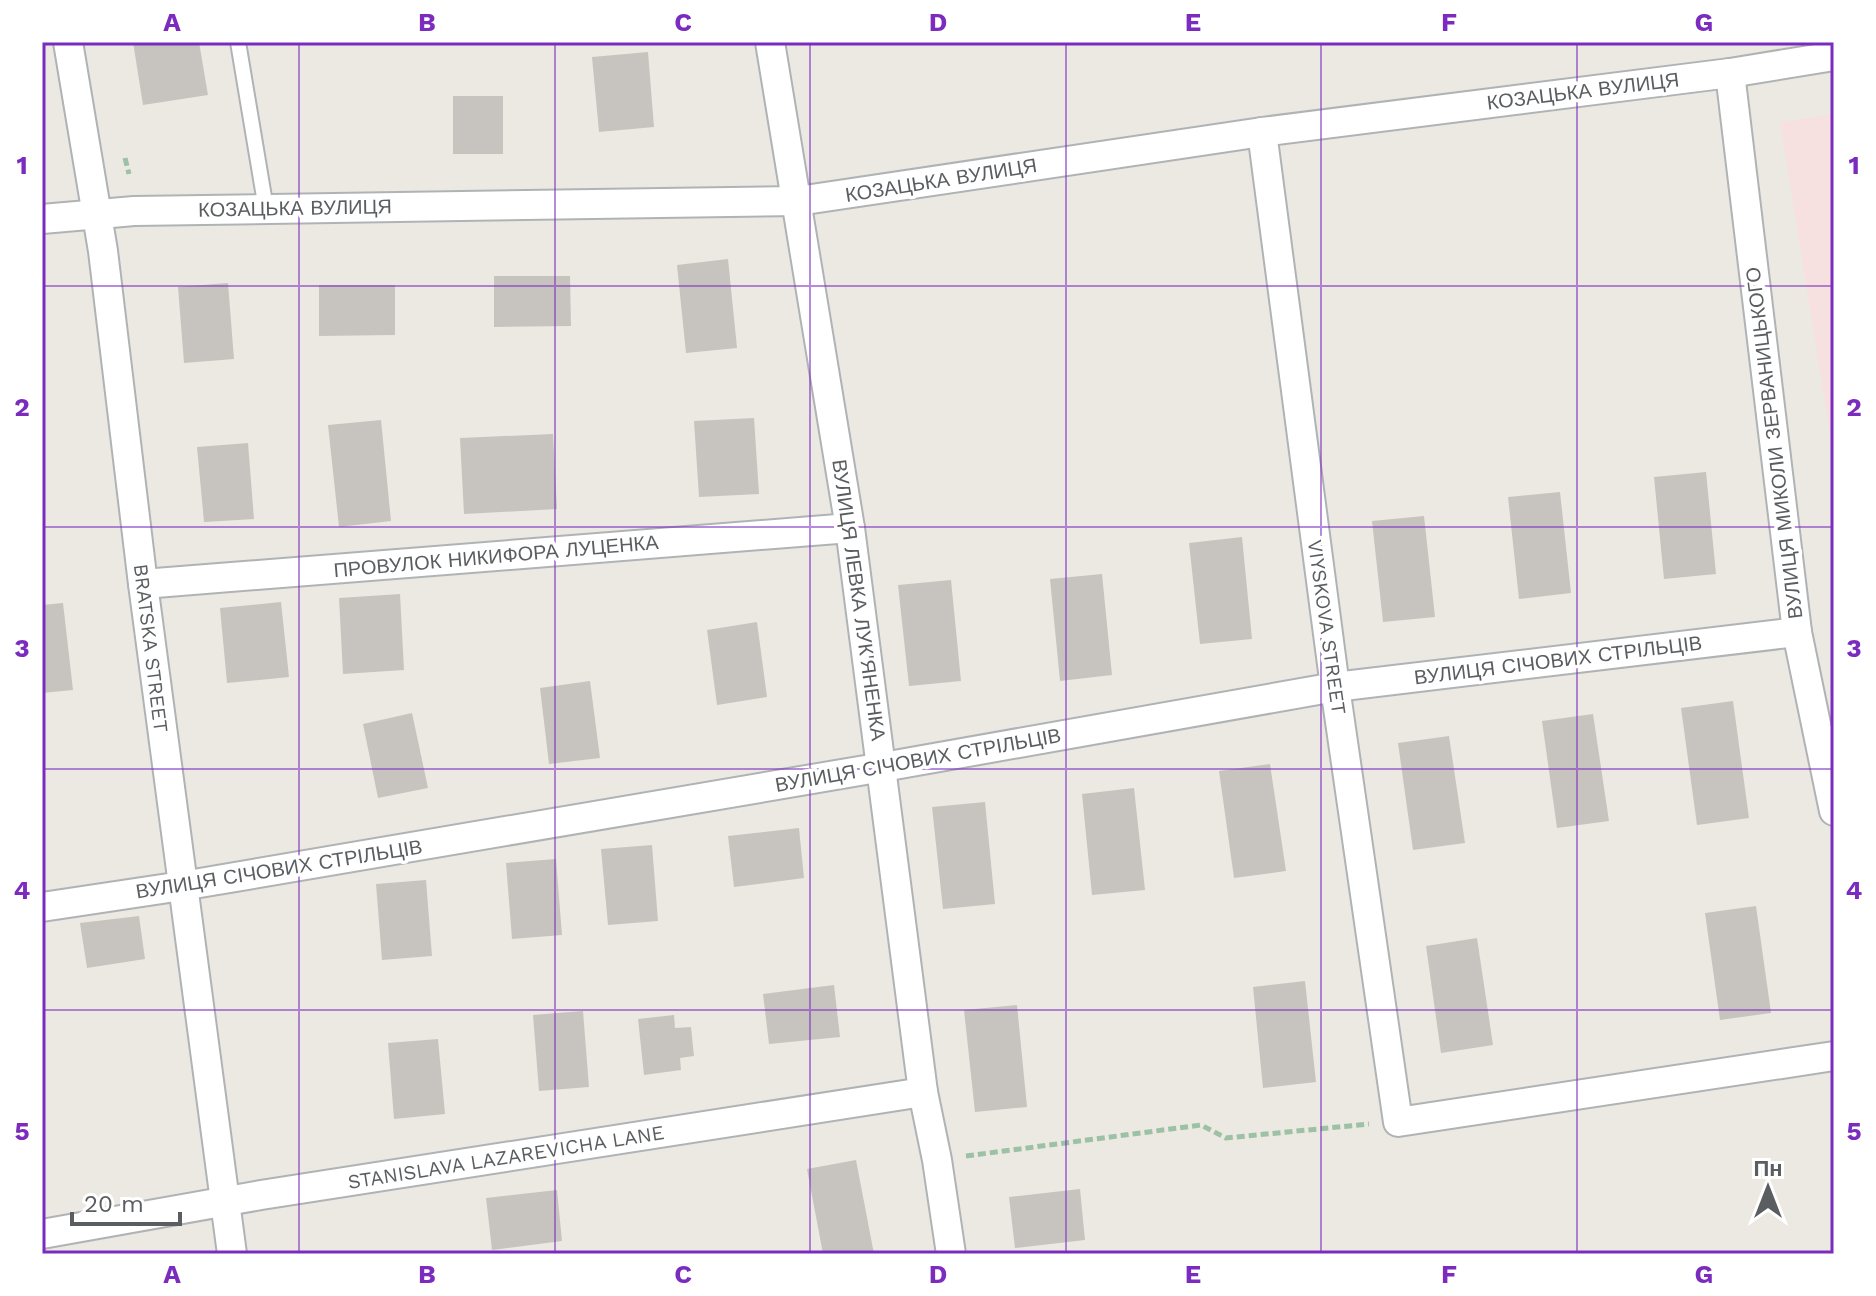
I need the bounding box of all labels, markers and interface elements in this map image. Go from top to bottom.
text: A [163,7,181,37]
text: B [418,7,436,37]
text: C [674,7,692,37]
text: D [929,7,947,37]
text: E [1185,7,1201,37]
text: F [1441,7,1457,37]
text: G [1695,7,1713,37]
street label: КОЗАЦЬКА ВУЛИЦЯ [1485,67,1681,115]
text: 1 [16,150,28,180]
text: 1 [1848,150,1860,180]
street label: КОЗАЦЬКА ВУЛИЦЯ [844,153,1038,207]
street label: КОЗАЦЬКА ВУЛИЦЯ [198,194,392,222]
street label: ВУЛИЦЯ МИКОЛИ ЗЕРВАНИЦЬКОГО [1741,266,1807,620]
text: 2 [14,392,30,422]
text: 2 [1846,392,1862,422]
street label: ВУЛИЦЯ ЛЕВКА ЛУК'ЯНЕНКА [827,458,891,743]
street label: ПРОВУЛОК НИКИФОРА ЛУЦЕНКА [333,530,660,582]
street label: VIYSKOVA STREET [1303,538,1351,716]
street label: BRATSKA STREET [129,562,173,734]
street label: ВУЛИЦЯ СІЧОВИХ СТРІЛЬЦІВ [1413,630,1703,690]
text: 3 [14,633,30,663]
text: 3 [1846,633,1862,663]
street label: ВУЛИЦЯ СІЧОВИХ СТРІЛЬЦІВ [773,723,1063,797]
street label: ВУЛИЦЯ СІЧОВИХ СТРІЛЬЦІВ [134,834,424,904]
text: 4 [14,875,31,905]
text: 4 [1846,875,1863,905]
text: 5 [14,1116,30,1146]
text: 5 [1846,1116,1862,1146]
street label: STANISLAVA LAZAREVICHA LANE [346,1120,666,1194]
north arrow [1728,1148,1808,1228]
text: Пн [1753,1156,1783,1181]
scale bar [72,1176,180,1226]
text: 20 m [84,1190,144,1218]
text: A [163,1259,181,1289]
text: B [418,1259,436,1289]
text: C [674,1259,692,1289]
text: D [929,1259,947,1289]
text: E [1185,1259,1201,1289]
text: F [1441,1259,1457,1289]
text: G [1695,1259,1713,1289]

